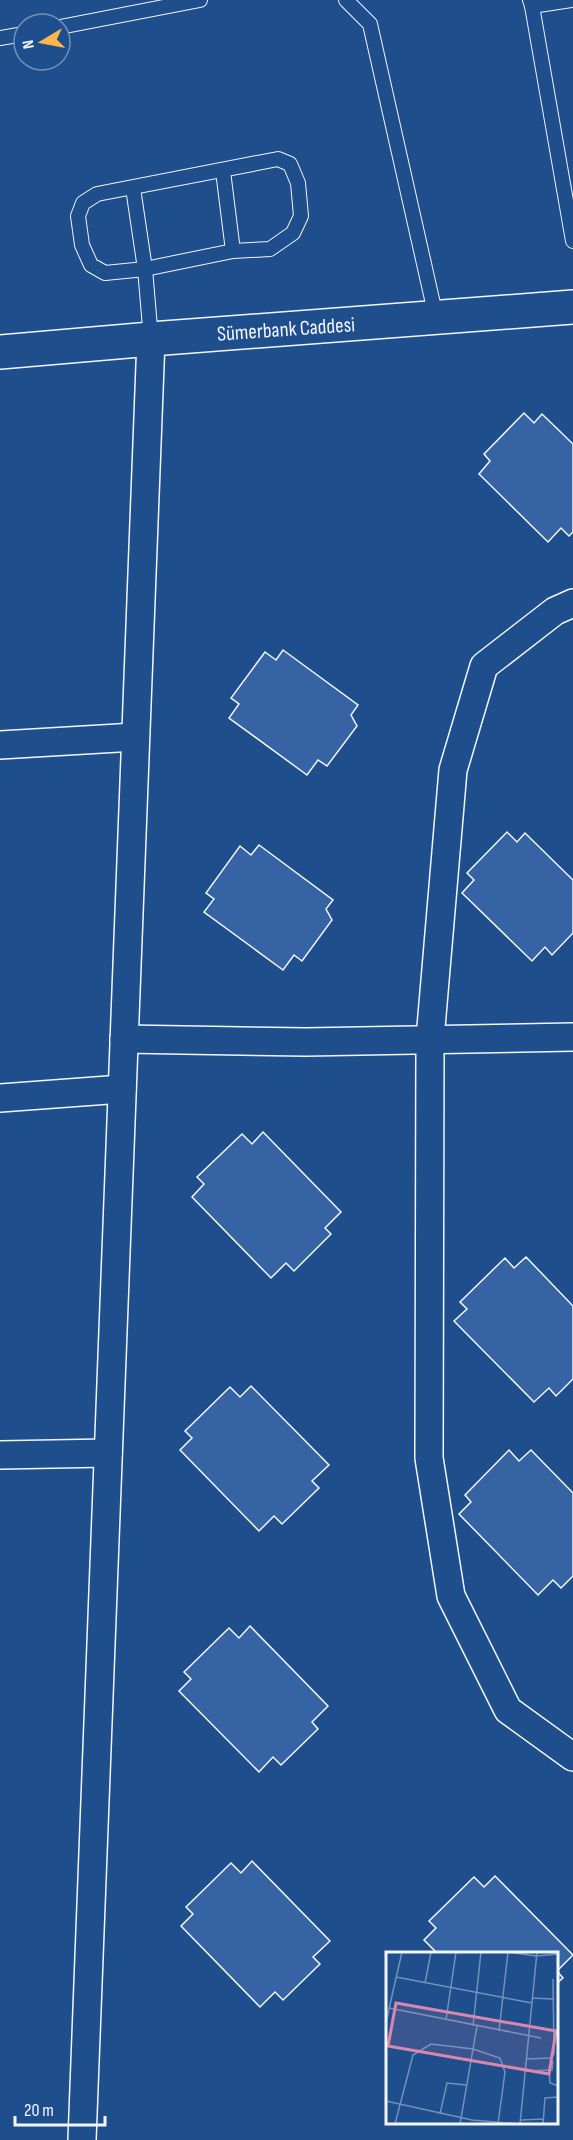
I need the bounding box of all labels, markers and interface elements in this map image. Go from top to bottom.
north arrow [12,12,72,72]
text: N [19,38,39,50]
street label: Sümerbank Caddesi [216,312,356,347]
inset map [386,1952,558,2125]
scale bar [15,2089,105,2127]
text: 20 m [24,2100,54,2121]

